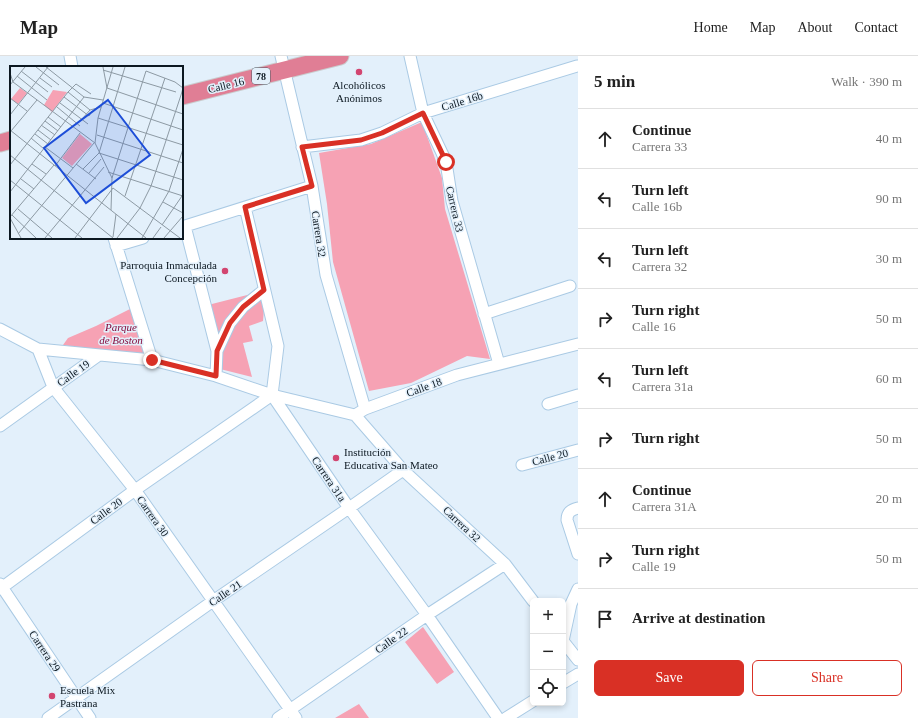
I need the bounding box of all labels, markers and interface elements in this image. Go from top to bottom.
text: Map [20,17,58,38]
text: Home [694,20,728,35]
text: Map [750,20,775,35]
text: About [797,20,832,35]
text: Contact [854,20,898,35]
inset map [10,66,183,239]
marker: Alcohólicos Anónimos [354,67,364,77]
road number: 78 [252,68,270,84]
text: 5 min [594,72,635,91]
text: Walk · 390 m [831,74,902,89]
street label: Calle 16 [207,75,246,95]
place label: Alcohólicos Anónimos [332,79,386,104]
street label: Calle 16b [440,89,485,113]
text: Continue [632,122,691,138]
icon: ahead [594,128,616,150]
text: 40 m [876,131,902,146]
text: Carrera 33 [632,139,687,154]
route start [437,153,455,171]
text: Turn left [632,182,689,198]
street label: Carrera 33 [444,185,466,234]
icon: left [594,188,616,210]
text: 90 m [876,191,902,206]
text: Calle 16b [632,199,682,214]
street label: Carrera 32 [309,210,329,258]
text: Turn left [632,242,689,258]
icon: left [594,248,616,270]
text: 30 m [876,251,902,266]
place label: Parroquia Inmaculada Concepción [120,259,217,284]
text: Carrera 32 [632,259,687,274]
marker: Parroquia Inmaculada Concepción [220,266,230,276]
text: Turn right [632,302,699,318]
icon: right [594,308,616,330]
text: 50 m [876,311,902,326]
text: Calle 16 [632,319,676,334]
park label: Parque de Boston [99,321,143,346]
route end [143,351,161,369]
street label: Calle 19 [54,357,92,389]
text: Turn left [632,362,689,378]
icon: left [594,368,616,390]
text: 60 m [876,371,902,386]
street label: Calle 18 [405,375,444,399]
text: Carrera 31a [632,379,693,394]
icon: right [594,428,616,450]
text: Turn right [632,430,699,446]
text: 50 m [876,431,902,446]
place label: Institución Educativa San Mateo [344,446,439,471]
street label: Calle 20 [531,446,570,468]
marker: Institución Educativa San Mateo [331,453,341,463]
street label: Carrera 31a [310,454,348,504]
text: Continue [632,482,691,498]
icon: ahead [594,488,616,510]
text: 20 m [876,491,902,506]
street label: Carrera 30 [135,493,172,539]
street label: Calle 20 [88,495,125,527]
text: Carrera 31A [632,499,697,514]
street label: Carrera 32 [441,504,483,544]
text: Turn right [632,542,699,558]
icon: right [594,548,616,570]
text: 50 m [876,551,902,566]
text: Calle 19 [632,559,676,574]
street label: Calle 21 [206,578,244,608]
map controls [530,598,566,706]
button: + [530,598,566,634]
icon: arrive [594,608,616,630]
text: Arrive at destination [632,610,765,626]
street label: Calle 22 [372,624,410,656]
street label: Carrera 29 [27,628,63,674]
button: − [530,634,566,670]
button: Save [594,660,744,696]
button: Share [752,660,902,696]
button: locate [530,670,566,706]
place label: Escuela Mix Pastrana [60,684,116,709]
marker: Escuela Mix Pastrana [47,691,57,701]

